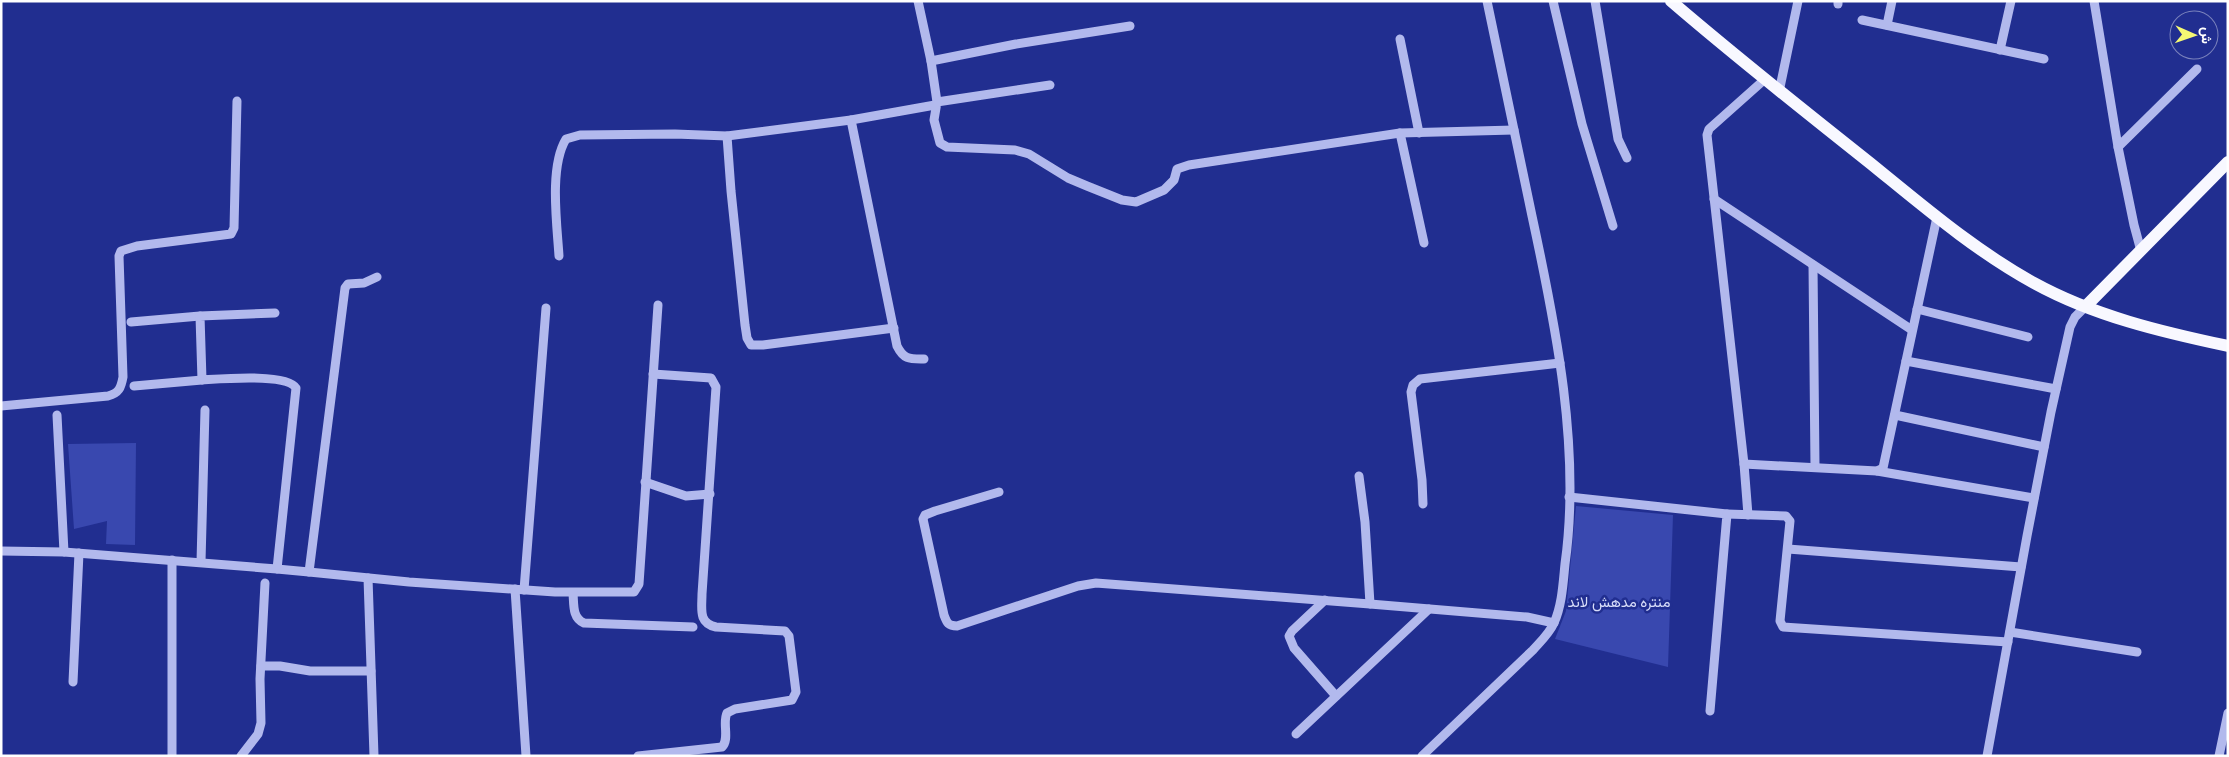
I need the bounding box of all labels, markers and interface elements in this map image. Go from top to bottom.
north arrow [2169,10,2219,60]
text: ش [2198,27,2216,44]
park label: منتره مدهش لاند [1568,592,1670,612]

